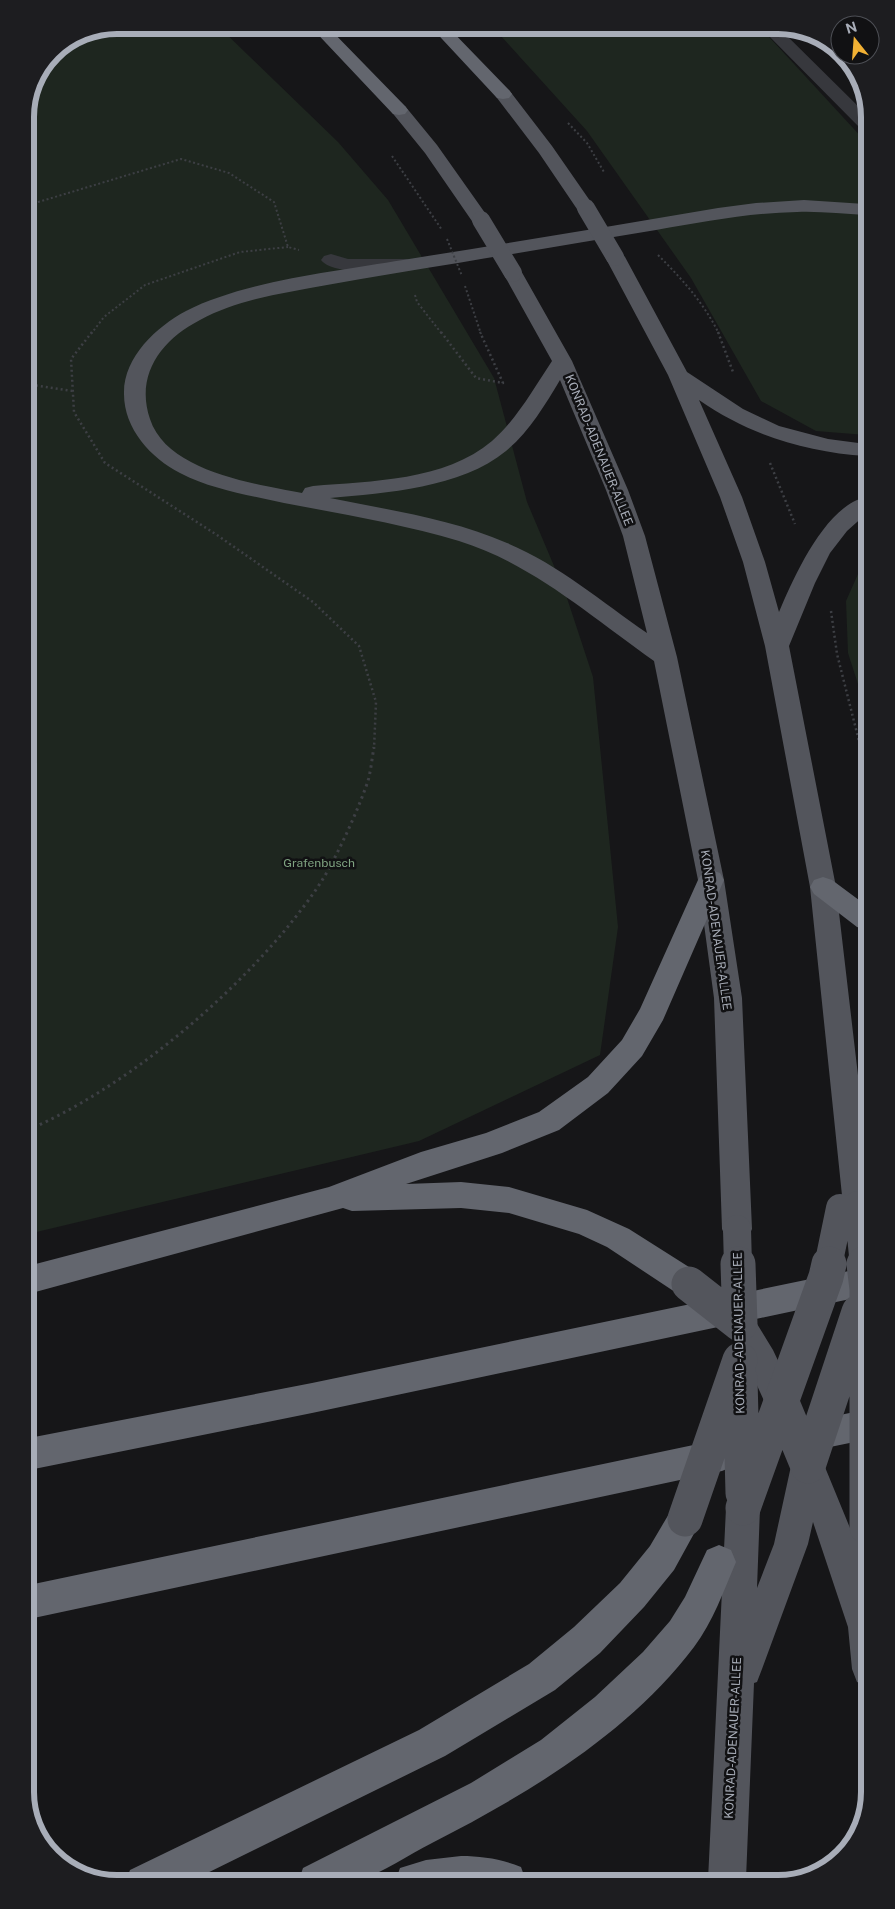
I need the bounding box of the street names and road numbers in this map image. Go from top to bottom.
street label: KONRAD-ADENAUER-ALLEE [562,372,636,528]
street label: KONRAD-ADENAUER-ALLEE [698,849,734,1011]
street label: KONRAD-ADENAUER-ALLEE [731,1252,747,1414]
street label: KONRAD-ADENAUER-ALLEE [722,1657,744,1819]

